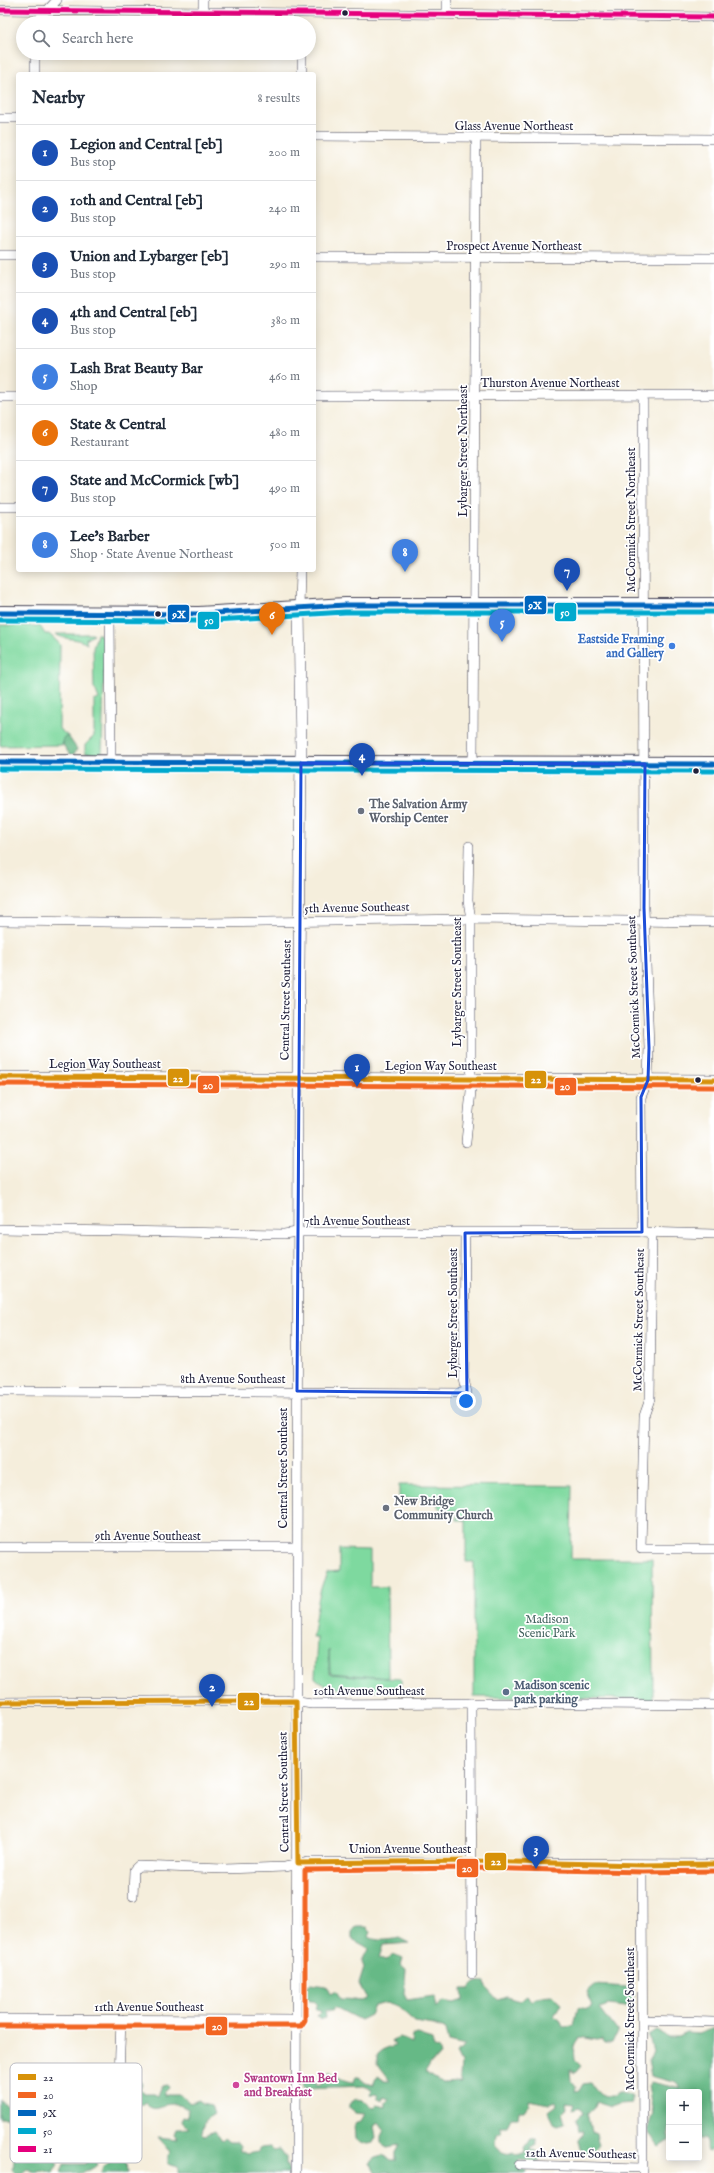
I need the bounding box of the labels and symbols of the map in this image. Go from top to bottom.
unlabelled marker [340,8,350,18]
street label: Glass Avenue Northeast [455,119,573,134]
street label: Prospect Avenue Northeast [446,239,582,255]
street label: Thurston Avenue Northeast [480,376,620,391]
street label: Lybarger Street Northeast [456,385,471,517]
street label: McCormick Street Northeast [624,447,639,593]
pin: 8 [392,539,418,572]
pin: 7 [554,558,580,591]
line badge: 9X [524,595,547,615]
text: 9X [527,599,543,613]
pin: 6 [259,602,285,635]
line badge: 50 [554,602,577,622]
line badge: 9X [167,604,190,623]
text: 50 [560,606,570,620]
text: 9X [171,608,187,622]
unlabelled marker [153,609,163,619]
pin: 5 [489,609,515,642]
line badge: 50 [197,611,220,630]
text: 50 [204,614,214,628]
place label: Eastside Framing and Gallery [578,632,665,662]
marker: Eastside Framing and Gallery [667,641,677,651]
pin: 4 [349,743,375,776]
unlabelled marker [691,766,701,776]
place label: The Salvation Army Worship Center [368,797,469,827]
marker: The Salvation Army Worship Center [356,806,366,816]
street label: 5th Avenue Southeast [304,900,410,916]
street label: McCormick Street Southeast [624,915,644,1059]
street label: Lybarger Street Southeast [450,917,465,1047]
street label: Central Street Southeast [277,939,295,1061]
pin: 1 [344,1054,370,1087]
street label: Legion Way Southeast [49,1057,161,1072]
street label: Legion Way Southeast [385,1059,497,1074]
line badge: 22 [167,1068,190,1087]
line badge: 22 [524,1070,547,1089]
text: 22 [173,1072,184,1086]
text: 22 [531,1073,542,1087]
line badge: 20 [197,1075,220,1094]
unlabelled marker [693,1075,703,1085]
line badge: 20 [554,1077,577,1096]
text: 20 [203,1079,214,1093]
text: 20 [560,1080,571,1094]
street label: 7th Avenue Southeast [304,1214,410,1229]
street label: Lybarger Street Southeast [446,1248,461,1378]
street label: McCormick Street Southeast [630,1248,648,1392]
street label: 8th Avenue Southeast [180,1372,286,1387]
your location [456,1391,476,1411]
street label: Central Street Southeast [276,1408,291,1528]
place label: New Bridge Community Church [393,1494,494,1524]
marker: New Bridge Community Church [381,1503,391,1513]
street label: 9th Avenue Southeast [94,1529,201,1544]
park label: Madison Scenic Park [519,1612,576,1641]
pin: 2 [199,1674,225,1707]
place label: Madison scenic park parking [513,1678,590,1708]
street label: 10th Avenue Southeast [313,1684,425,1699]
marker: Madison scenic park parking [501,1687,511,1697]
line badge: 22 [237,1692,260,1711]
text: 22 [244,1695,255,1709]
street label: Central Street Southeast [275,1731,293,1853]
pin: 3 [523,1836,549,1869]
street label: Union Avenue Southeast [349,1842,471,1857]
line badge: 22 [484,1852,507,1871]
text: 22 [491,1855,502,1869]
line badge: 20 [456,1858,479,1878]
text: 20 [462,1862,473,1876]
street label: McCormick Street Southeast [623,1947,638,2091]
street label: 11th Avenue Southeast [94,2000,204,2015]
line badge: 20 [205,2016,228,2036]
text: 20 [212,2020,223,2034]
legend [10,2063,142,2163]
text: 22 [43,2071,53,2085]
place label: Swantown Inn Bed and Breakfast [244,2071,338,2100]
marker: Swantown Inn Bed and Breakfast [231,2080,241,2090]
text: 20 [43,2089,54,2103]
text: 9X [42,2107,57,2121]
text: 50 [43,2125,52,2139]
text: 21 [43,2143,52,2157]
street label: 12th Avenue Southeast [525,2146,637,2162]

